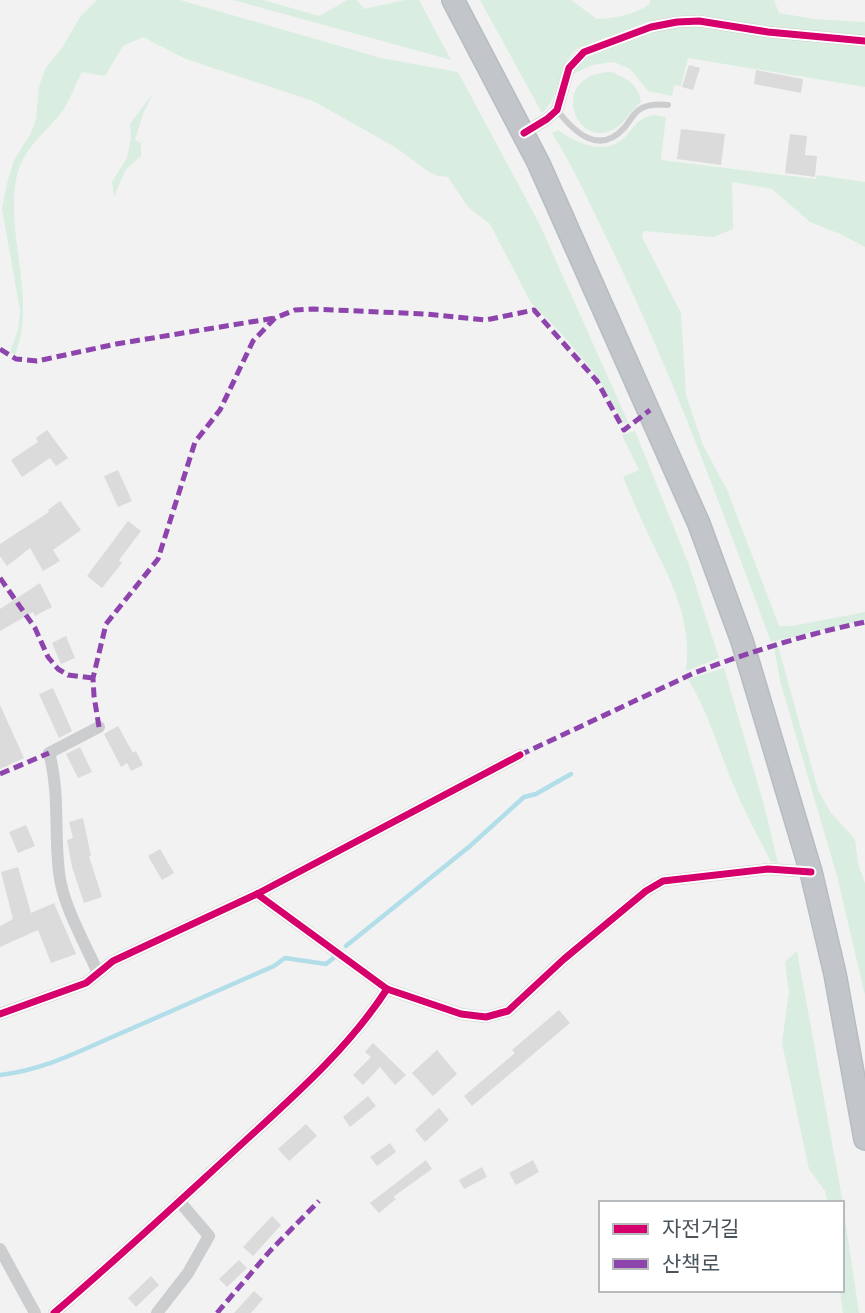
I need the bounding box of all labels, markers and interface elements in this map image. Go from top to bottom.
legend [599,1201,844,1292]
text: 자전거길 [662,1215,739,1240]
text: 산책로 [662,1250,720,1275]

